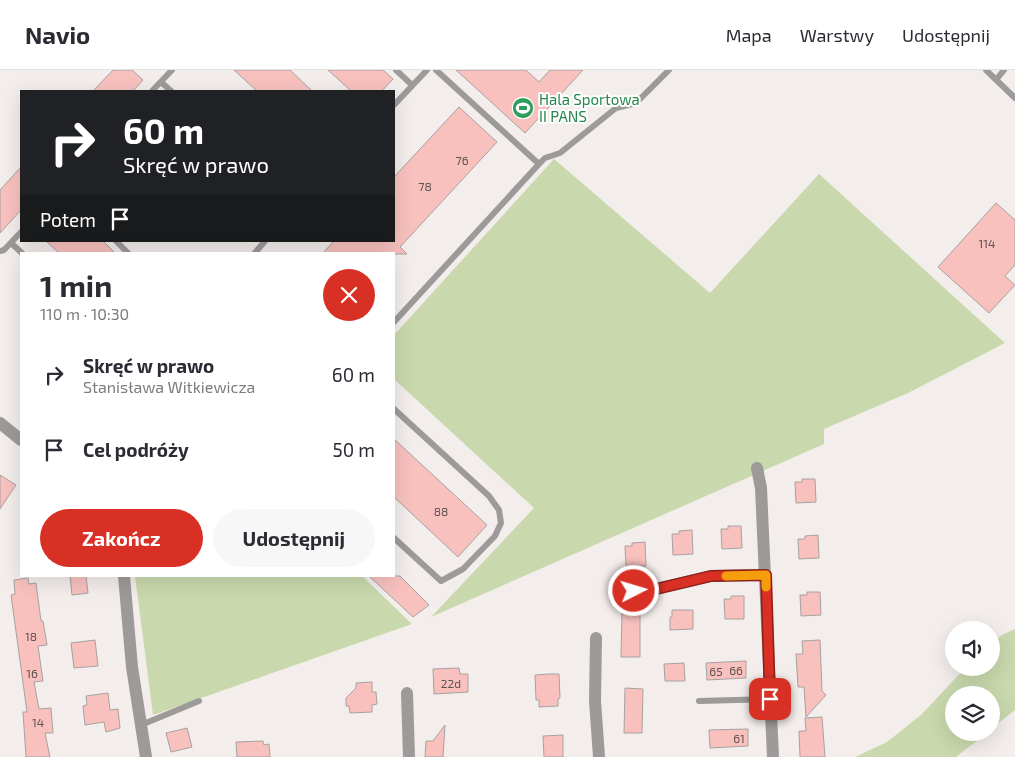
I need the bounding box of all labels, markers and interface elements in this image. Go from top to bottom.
text: Navio [25,20,90,49]
text: Mapa [726,24,772,46]
text: Warstwy [800,24,874,46]
text: Udostępnij [902,24,990,46]
place label: Hala Sportowa II PANS [539,90,640,125]
sports icon: Hala Sportowa II PANS [511,96,535,120]
text: 60 m [123,109,204,151]
icon: right [40,110,105,175]
text: Skręć w prawo [123,151,269,177]
house number: 76 [455,153,469,167]
house number: 78 [418,179,432,193]
icon: arrive [106,205,134,233]
text: Potem [40,208,96,231]
house number: 114 [979,236,995,250]
text: 1 min [40,267,112,303]
button: close [323,269,375,321]
text: 110 m · 10:30 [40,304,129,323]
text: Skręć w prawo [83,354,214,377]
icon: right [40,361,68,389]
text: 60 m [332,363,375,386]
text: Stanisława Witkiewicza [83,377,255,396]
icon: arrive [40,436,68,464]
text: Cel podróży [83,438,189,461]
text: 50 m [332,438,375,461]
house number: 88 [434,504,448,518]
button: Zakończ [40,509,203,567]
button: Udostępnij [213,509,375,567]
position arrow [607,564,659,616]
map controls [945,621,1000,741]
button: sound [945,621,1000,676]
house number: 18 [25,629,37,643]
house number: 66 [729,663,743,677]
house number: 65 [709,664,723,678]
house number: 16 [26,666,38,680]
house number: 22d [441,676,461,690]
pin [749,678,791,720]
icon: arrive [756,685,784,713]
button: layers [945,686,1000,741]
house number: 14 [32,715,44,729]
house number: 61 [733,731,745,745]

